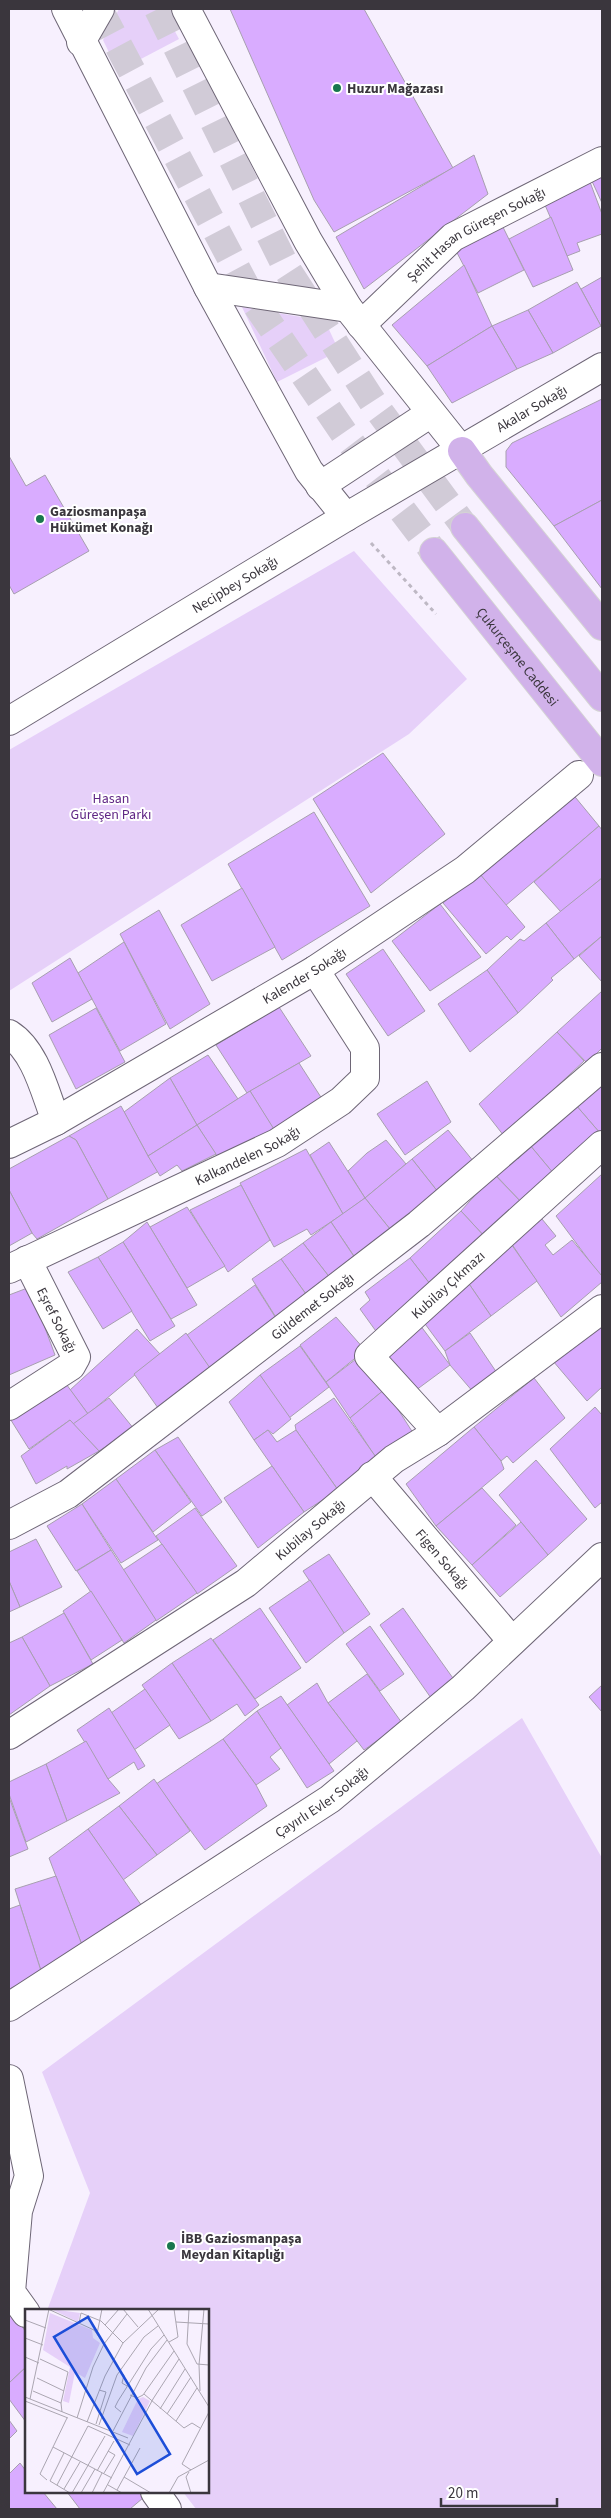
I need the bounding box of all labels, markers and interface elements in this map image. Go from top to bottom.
place label: Huzur Mağazası [347,79,443,99]
marker: Huzur Mağazası [331,82,343,94]
street label: Şehit Hasan Güreşen Sokağı [403,182,549,287]
street label: Akalar Sokağı [493,380,571,438]
place label: Gaziosmanpaşa Hükümet Konağı [50,502,153,538]
marker: Gaziosmanpaşa Hükümet Konağı [34,513,46,525]
street label: Necipbey Sokağı [189,551,282,619]
street label: Çukurçeşme Caddesi [471,603,563,711]
park label: Hasan Güreşen Parkı [71,789,151,825]
street label: Kalender Sokağı [259,943,351,1010]
street label: Kalkandelen Sokağı [192,1121,304,1191]
street label: Kubilay Çıkmazı [407,1247,490,1324]
street label: Güldemet Sokağı [267,1268,359,1345]
street label: Eşref Sokağı [31,1284,81,1357]
street label: Kubilay Sokağı [271,1495,350,1566]
street label: Figen Sokağı [410,1525,473,1595]
street label: Çayırlı Evler Sokağı [271,1762,373,1843]
place label: İBB Gaziosmanpaşa Meydan Kitaplığı [181,2229,302,2265]
marker: İBB Gaziosmanpaşa Meydan Kitaplığı [165,2240,177,2252]
inset map [25,2309,209,2493]
scale bar [441,2476,557,2508]
text: 20 m [448,2483,478,2504]

